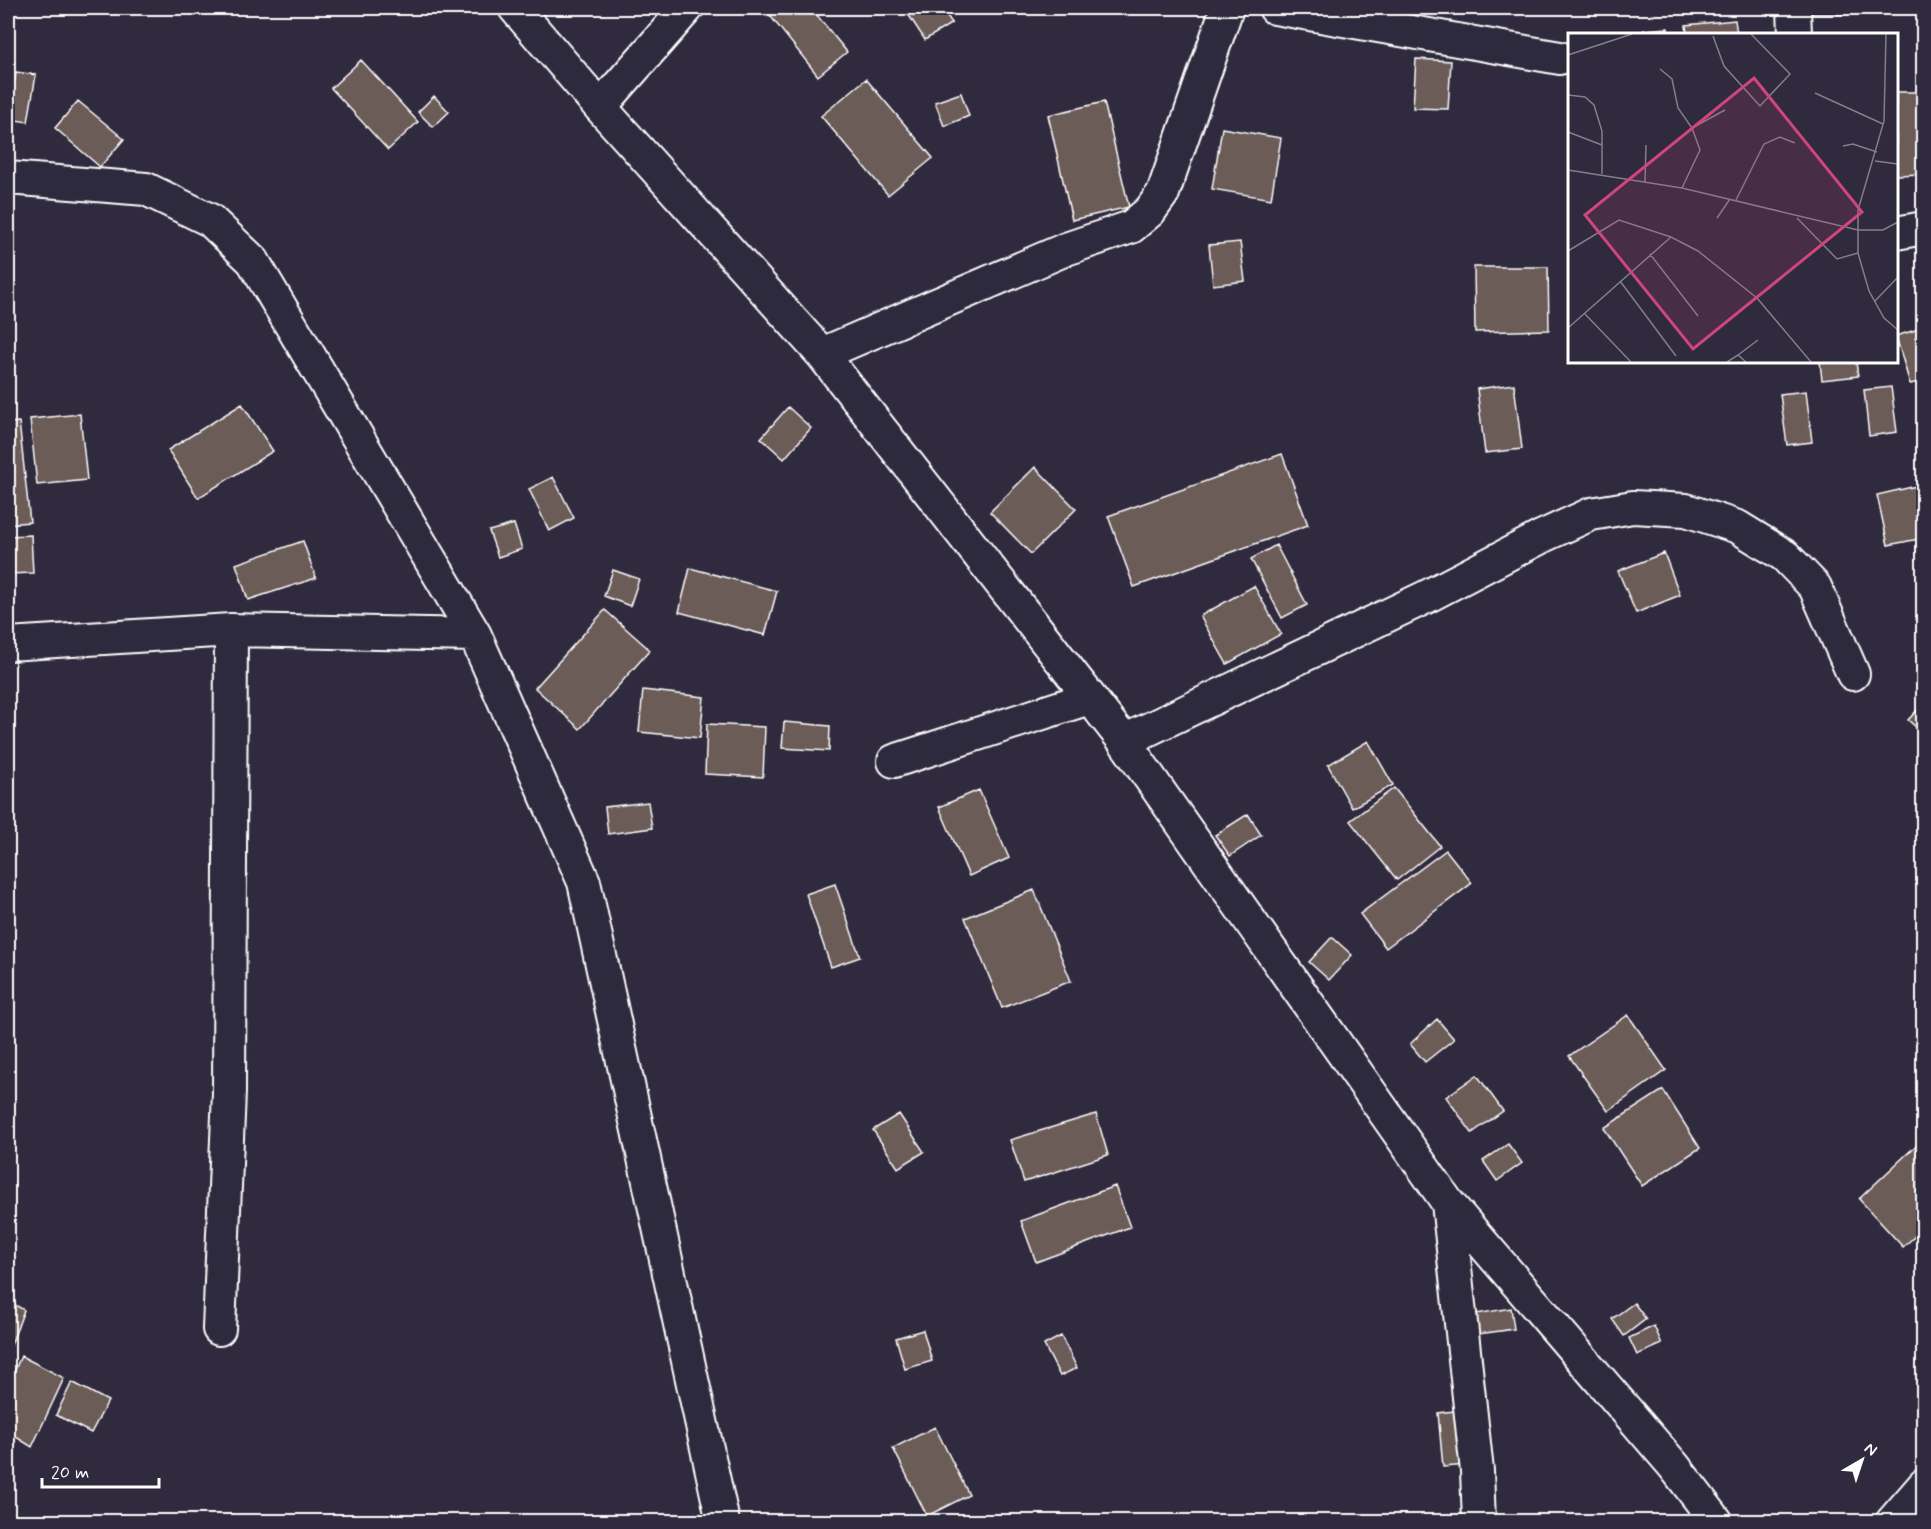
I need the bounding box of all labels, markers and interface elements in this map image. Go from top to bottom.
inset map [1568,33,1898,363]
north arrow [1832,1430,1892,1490]
text: N [1860,1438,1881,1461]
scale bar [42,1451,159,1489]
text: 20 m [51,1461,89,1485]

